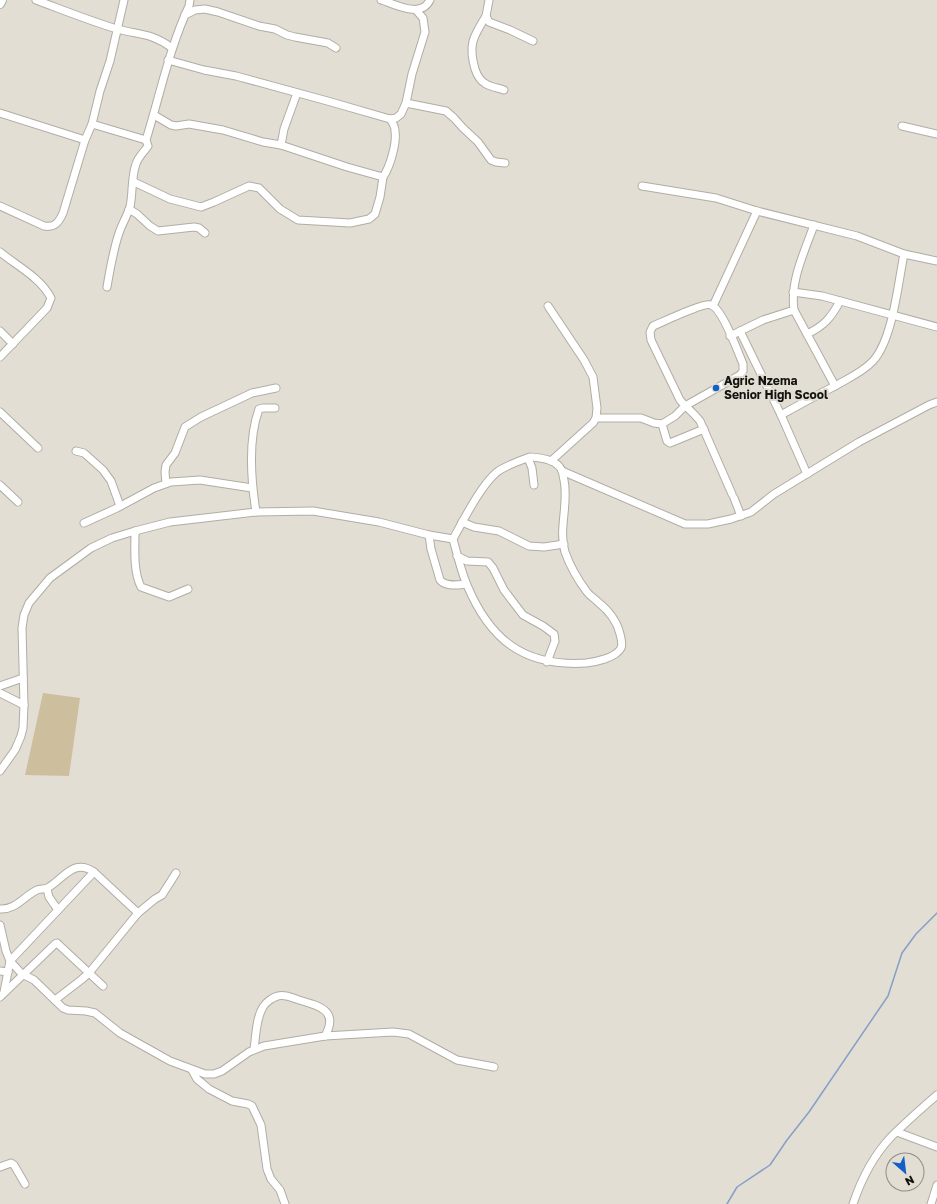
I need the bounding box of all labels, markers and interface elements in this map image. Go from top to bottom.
place label: Agric Nzema Senior High Scool [724,373,828,402]
marker: Agric Nzema Senior High Scool [711,383,721,393]
north arrow [885,1152,925,1192]
text: N [903,1174,917,1189]

